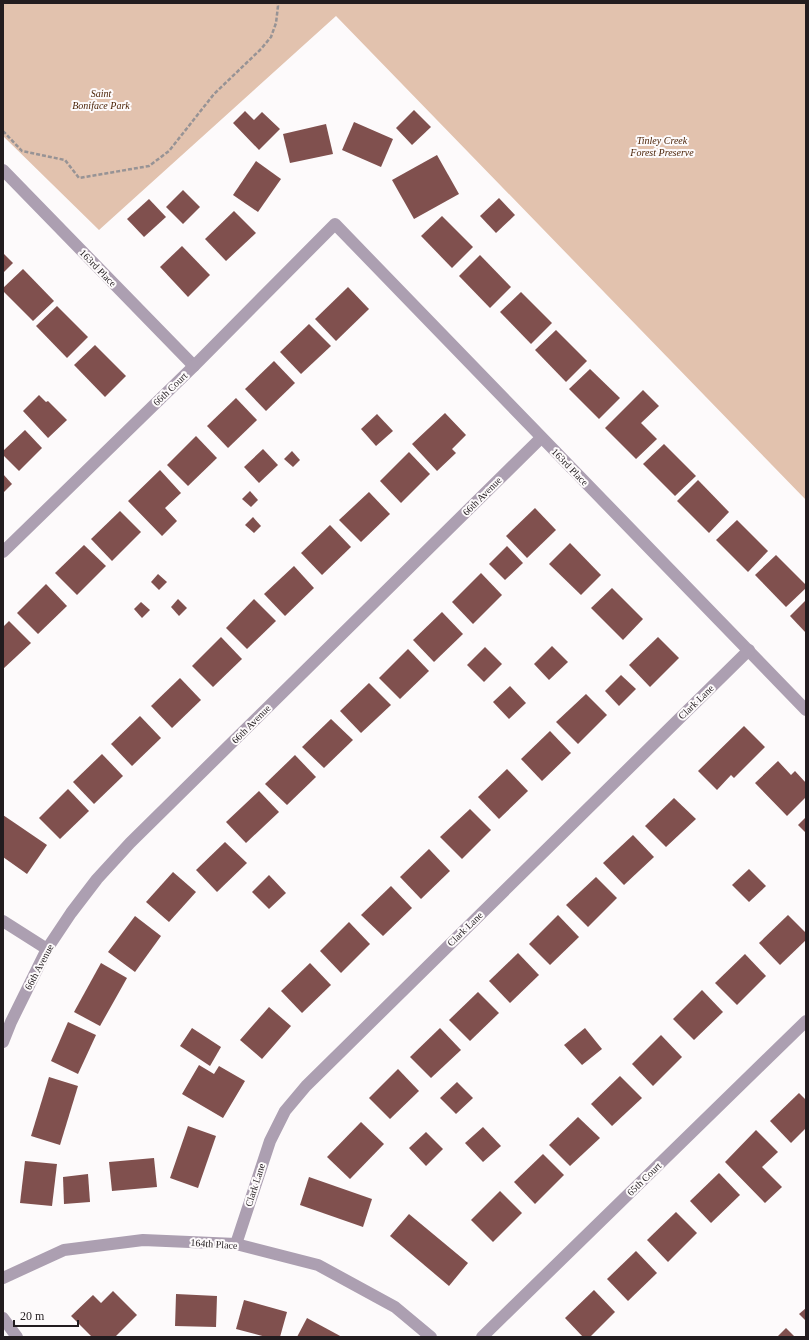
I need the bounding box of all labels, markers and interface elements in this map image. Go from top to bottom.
park label: Saint Boniface Park [72,88,130,111]
park label: Tinley Creek Forest Preserve [629,135,694,158]
street label: 163rd Place [78,247,119,289]
street label: 66th Court [151,370,189,408]
street label: 163rd Place [550,446,591,488]
street label: 66th Avenue [460,474,504,518]
street label: Clark Lane [676,682,716,721]
street label: 66th Avenue [229,702,273,746]
street label: Clark Lane [445,909,485,948]
street label: 66th Avenue [22,942,56,992]
street label: 65th Court [625,1160,663,1198]
street label: Clark Lane [243,1162,267,1208]
street label: 164th Place [190,1237,238,1251]
scale bar [14,1302,78,1328]
text: 20 m [20,1309,45,1323]

